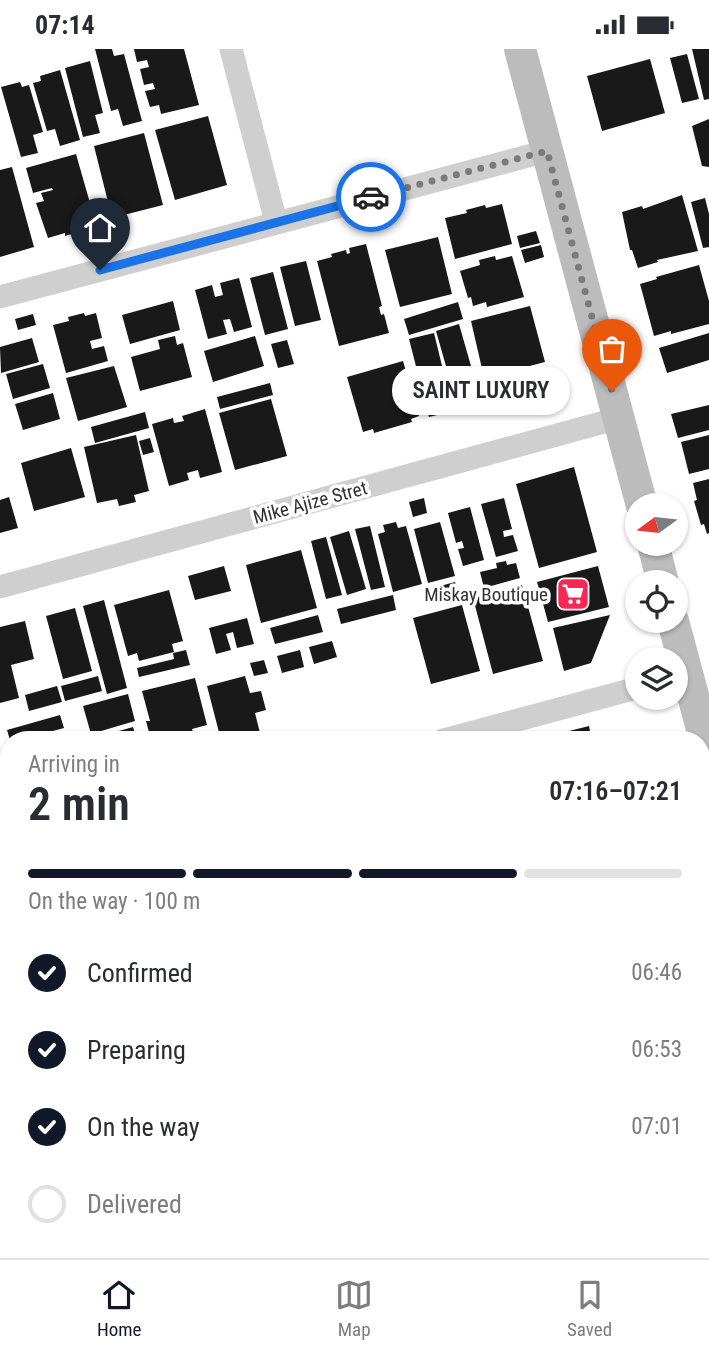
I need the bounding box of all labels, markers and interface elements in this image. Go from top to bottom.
text: 07:14 [35,10,95,40]
courier [336,162,406,232]
icon: car [352,178,390,216]
pin [70,198,130,270]
icon: home [81,209,119,247]
pin [582,319,642,391]
icon: bag [593,330,631,368]
callout: SAINT LUXURY [392,367,570,415]
text: SAINT LUXURY [413,377,549,404]
street label: Mike Ajize Stret [251,476,370,529]
north arrow [625,493,688,557]
map controls [625,493,688,710]
button: locate [625,570,688,633]
supermarket icon: Miskay Boutique [554,575,592,613]
place label: Miskay Boutique [424,583,548,606]
button: layers [625,647,688,710]
text: Arriving in [28,751,120,778]
text: 07:16–07:21 [549,776,682,806]
text: 2 min [28,777,130,831]
text: On the way · 100 m [28,888,200,915]
icon: check [28,954,66,992]
text: Confirmed [87,958,193,988]
text: 06:46 [631,959,682,986]
icon: check [28,1031,66,1069]
text: Preparing [87,1035,186,1065]
text: 06:53 [631,1036,682,1063]
icon: check [28,1108,66,1146]
text: On the way [87,1112,200,1142]
text: 07:01 [631,1113,682,1140]
text: Delivered [87,1189,182,1219]
tab: Home [97,1276,141,1341]
tab: Map [335,1276,373,1341]
tab: Saved [567,1276,612,1341]

